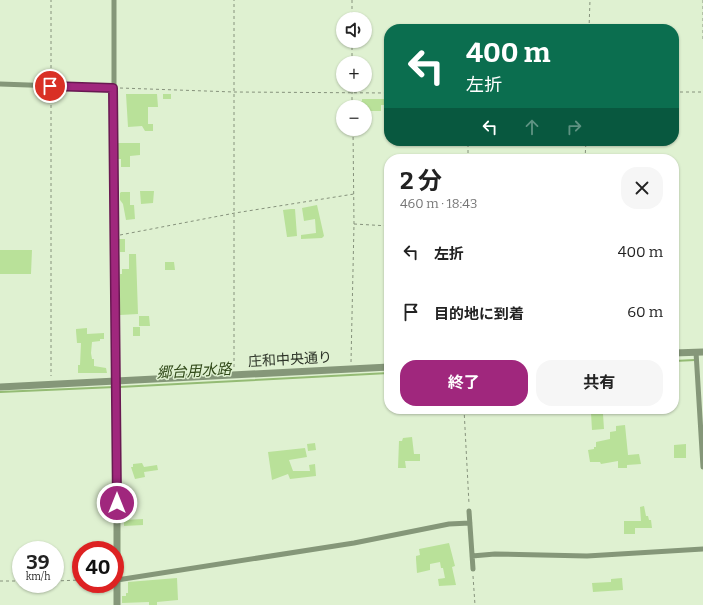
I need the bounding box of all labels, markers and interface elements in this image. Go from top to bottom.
map controls [336,12,372,136]
button: sound [336,12,372,48]
text: 400 m [466,36,550,69]
icon: left [400,40,452,92]
button: + [336,56,372,92]
pin [33,69,67,103]
text: 左折 [466,74,502,96]
icon: arrive [39,75,61,97]
button: − [336,100,372,136]
icon: left [479,116,501,138]
icon: ahead [521,116,543,138]
icon: right [563,116,585,138]
text: 2 分 [400,167,442,195]
button: close [621,167,663,209]
text: 460 m · 18:43 [400,196,477,211]
icon: left [400,241,422,263]
text: 400 m [618,243,663,261]
text: 左折 [434,245,464,263]
icon: arrive [400,301,422,323]
text: 60 m [627,303,663,321]
text: 目的地に到着 [434,305,524,323]
street label: 庄和中央通り [248,349,332,370]
water label: 郷台用水路 [156,360,234,382]
button: 終了 [400,360,528,406]
button: 共有 [536,360,663,406]
position arrow [96,482,138,524]
speed limit sign: 40 [72,541,124,593]
text: 39 [26,550,50,574]
text: km/h [26,571,50,583]

